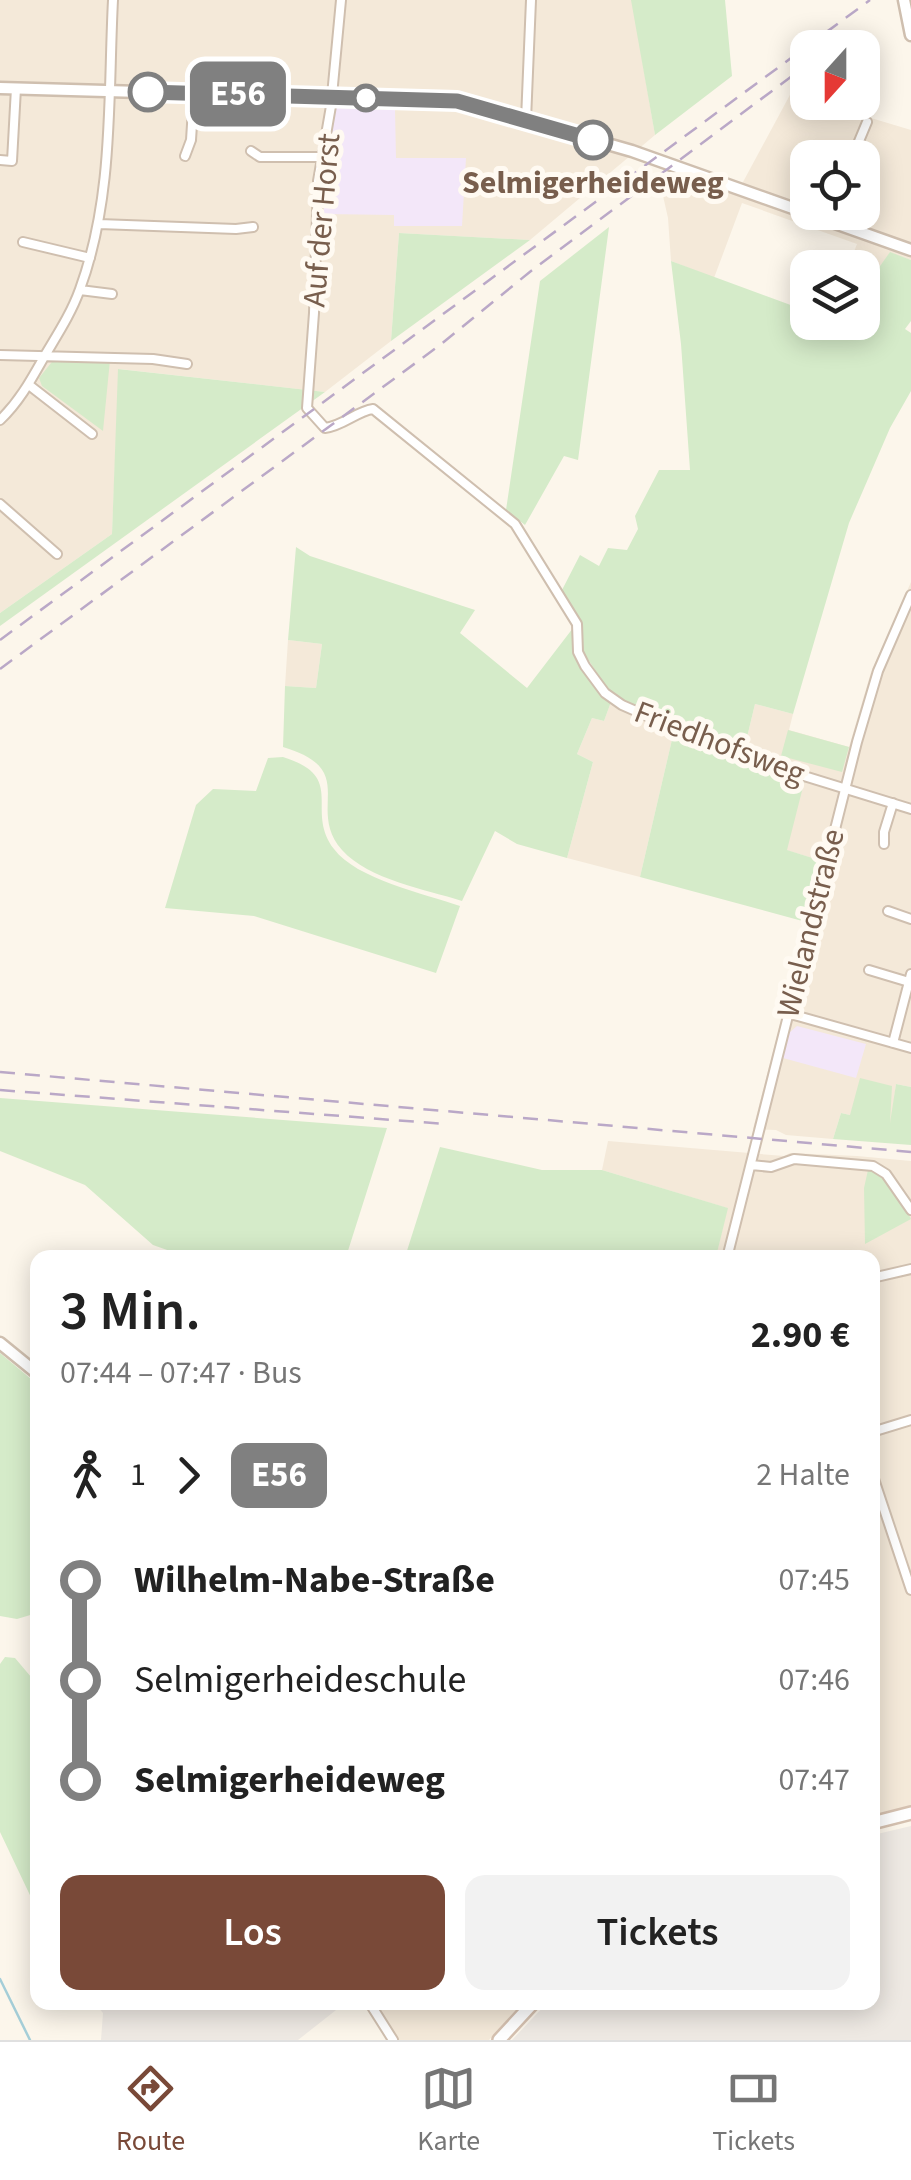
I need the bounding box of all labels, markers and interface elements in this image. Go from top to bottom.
north arrow [790,30,880,120]
map controls [790,30,880,340]
line badge: E56 [180,62,296,126]
text: E56 [210,69,266,119]
unlabelled marker [129,73,167,111]
unlabelled marker [353,85,379,111]
marker: Selmigerheideweg [574,121,612,159]
street label: Auf der Horst [291,131,353,309]
button: locate [790,140,880,230]
place label: Selmigerheideweg [462,160,724,206]
button: layers [790,250,880,340]
street label: Friedhofsweg [628,689,812,797]
street label: Wielandstraße [765,824,857,1022]
text: 3 Min. [60,1273,201,1351]
text: 2.90 € [751,1308,850,1362]
text: 07:44 – 07:47 · Bus [60,1350,302,1396]
icon: walk [60,1448,115,1503]
icon: forward [161,1448,216,1503]
text: E56 [251,1450,307,1500]
text: 1 [130,1452,146,1498]
text: 2 Halte [756,1452,850,1498]
text: Wilhelm-Nabe-Straße [134,1553,495,1607]
text: 07:45 [778,1557,850,1603]
text: Selmigerheideschule [134,1653,466,1707]
text: 07:46 [778,1657,850,1703]
text: Selmigerheideweg [134,1753,445,1807]
text: 07:47 [778,1757,850,1803]
button: Los [60,1875,445,1990]
button: Tickets [465,1875,850,1990]
tab: Route [116,2061,185,2161]
tab: Karte [417,2061,480,2161]
tab: Tickets [712,2061,795,2161]

